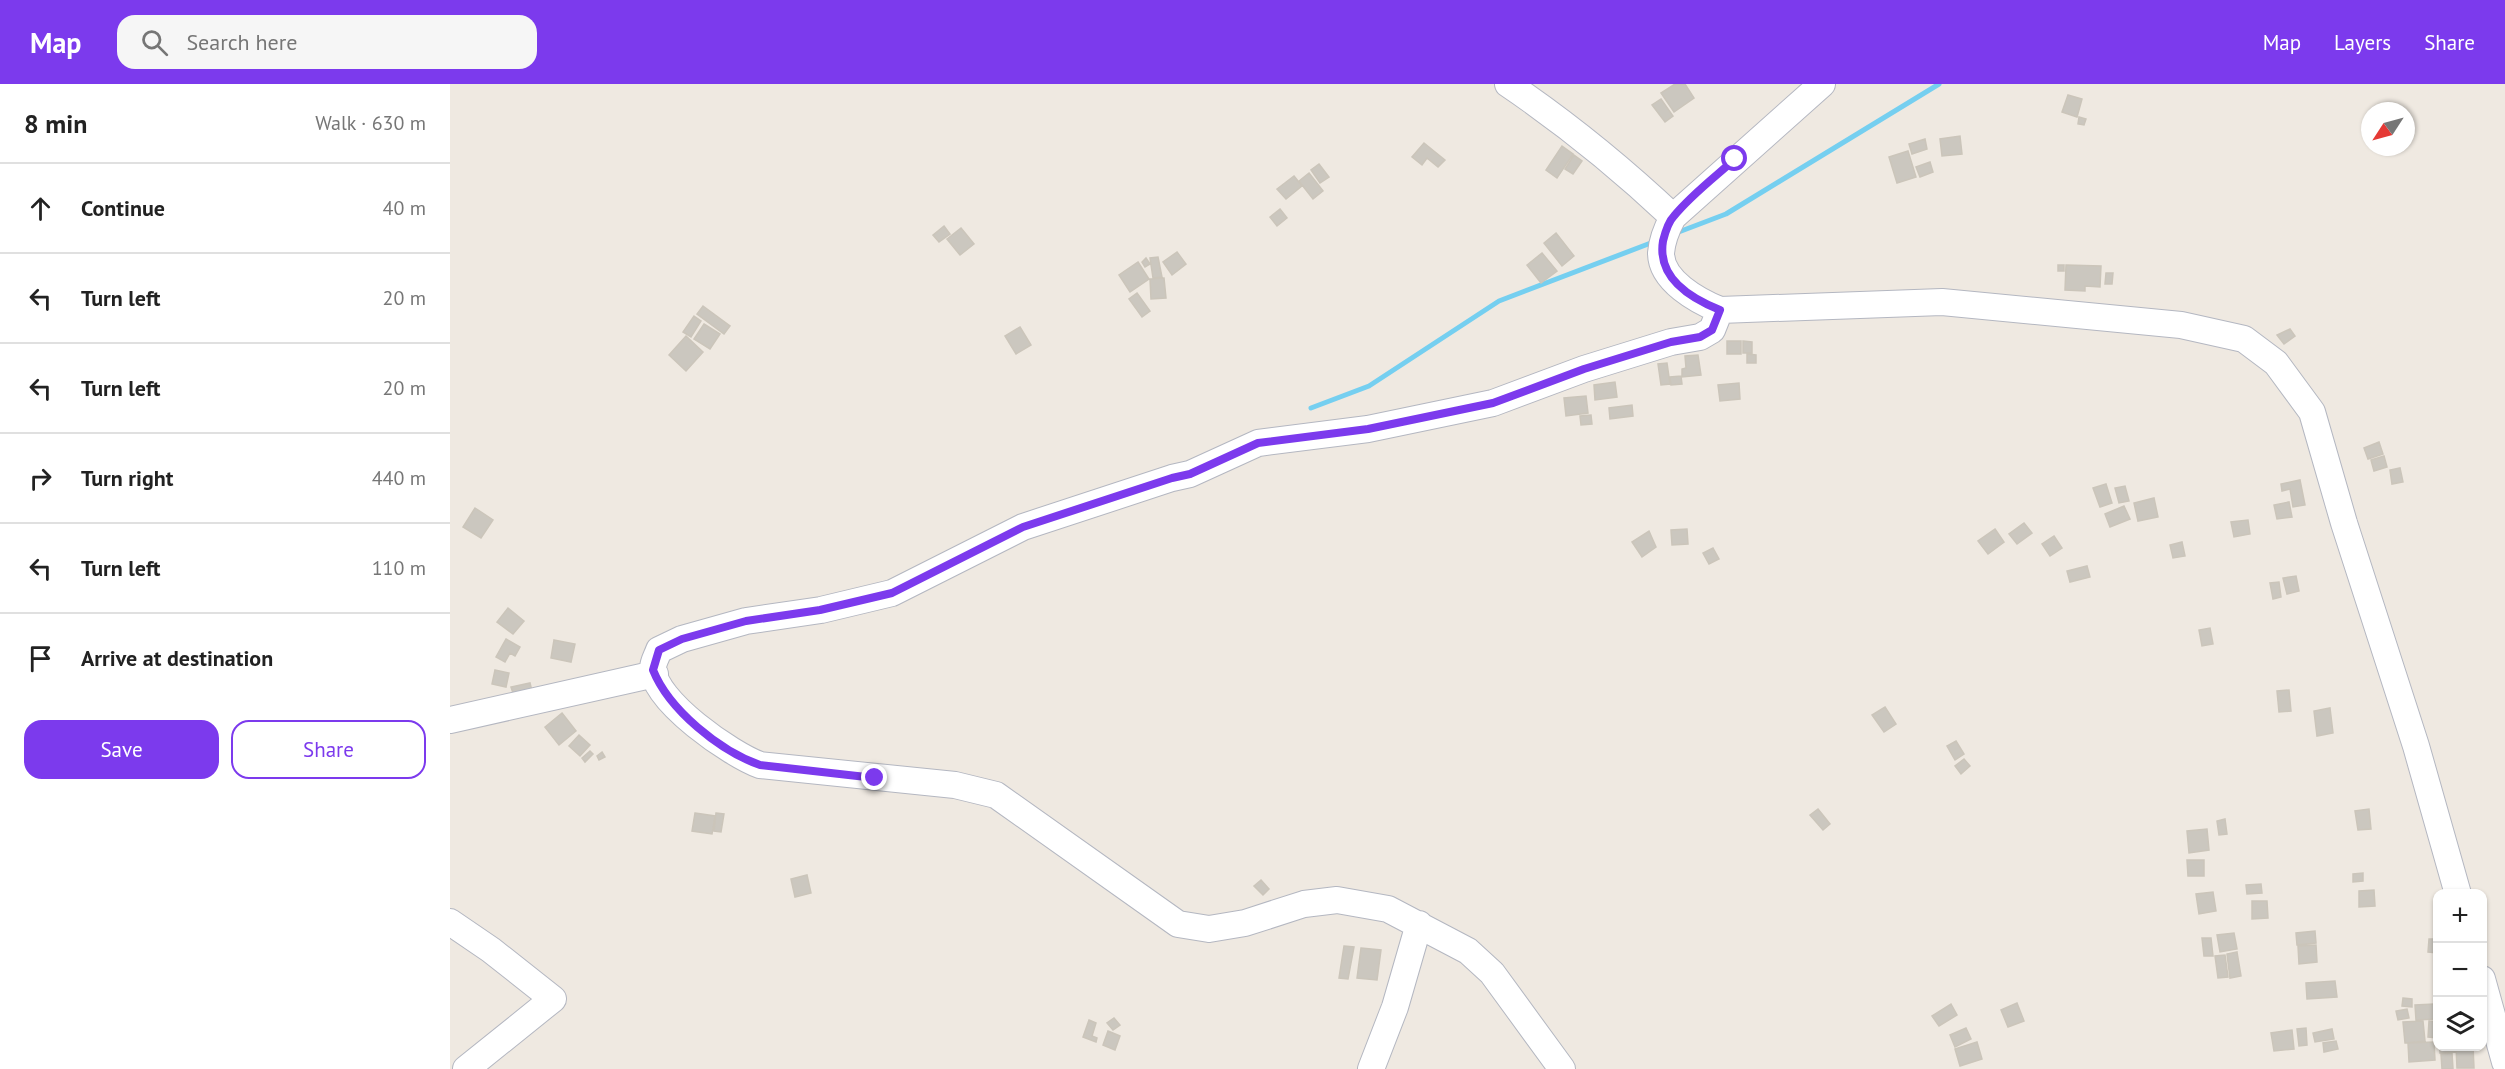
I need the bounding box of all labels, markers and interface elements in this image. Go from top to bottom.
search box [117,15,537,69]
text: Map [30,24,81,61]
icon: search [138,26,171,59]
text: Search here [186,28,297,56]
text: Map [2263,29,2301,56]
text: Layers [2334,29,2391,56]
text: Share [2424,29,2475,56]
north arrow [2361,102,2415,156]
text: 8 min [24,107,87,140]
text: Walk · 630 m [315,110,426,136]
route start [1721,145,1747,171]
icon: ahead [24,192,57,225]
text: Continue [81,194,165,222]
text: 40 m [383,195,426,221]
icon: left [24,282,57,315]
text: Turn left [81,284,161,312]
text: 20 m [383,285,426,311]
icon: left [24,372,57,405]
text: Turn left [81,374,161,402]
text: 20 m [383,375,426,401]
icon: right [24,462,57,495]
text: Turn right [81,464,173,492]
text: 440 m [372,465,426,491]
icon: left [24,552,57,585]
text: Turn left [81,554,161,582]
text: 110 m [372,555,426,581]
icon: arrive [24,642,57,675]
text: Arrive at destination [81,644,273,672]
button: Save [24,720,219,779]
button: Share [231,720,426,779]
route end [861,764,887,790]
map controls [2433,889,2487,1051]
button: + [2433,889,2487,943]
button: − [2433,943,2487,997]
button: layers [2433,997,2487,1051]

